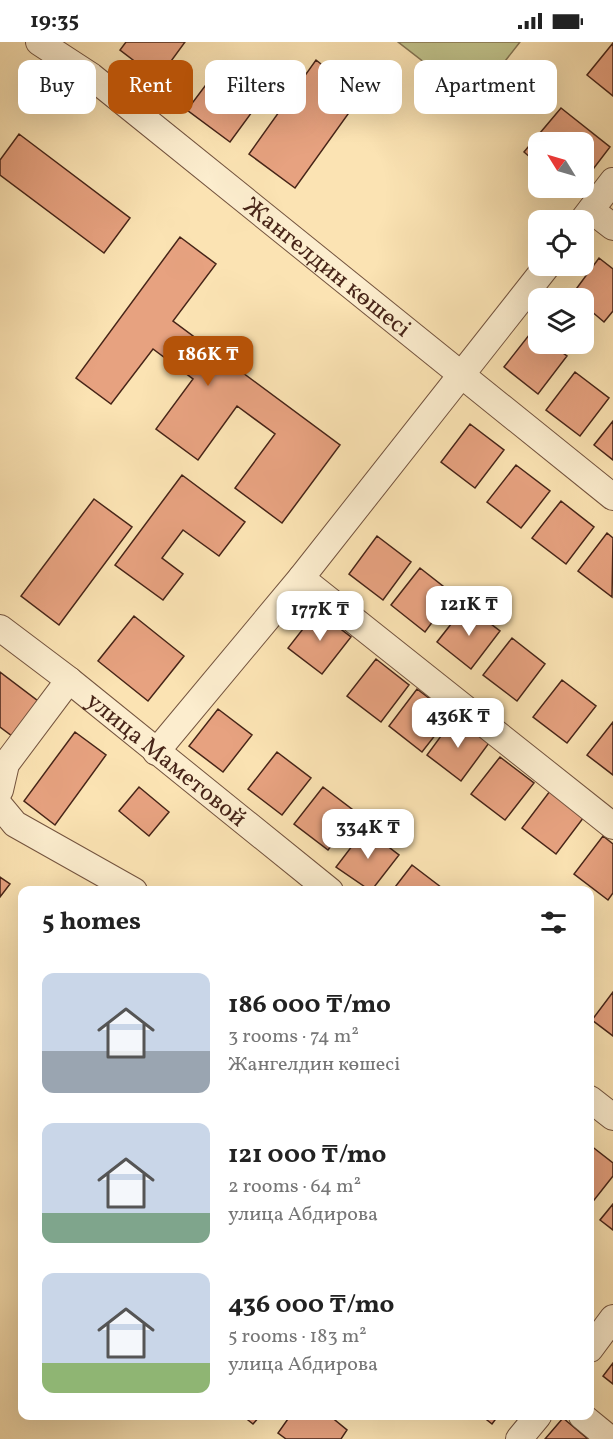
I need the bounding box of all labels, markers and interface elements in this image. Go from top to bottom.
text: 19:35 [30,6,79,37]
chip: Buy [18,60,96,114]
chip: Rent [108,60,193,114]
chip: Filters [205,60,306,114]
chip: New [318,60,402,114]
chip: Apartment [414,60,557,114]
north arrow [528,132,594,198]
map controls [528,132,594,354]
street label: Жангелдин көшесі [235,190,417,346]
button: locate [528,210,594,276]
button: layers [528,288,594,354]
pin: 186K ₸ [159,336,257,387]
text: 186K ₸ [177,341,239,369]
pin: 121K ₸ [420,586,518,637]
pin: 177K ₸ [271,591,369,642]
text: 121K ₸ [440,591,498,619]
text: 177K ₸ [291,596,349,624]
street label: улица Маметовой [78,685,253,836]
pin: 436K ₸ [409,698,507,749]
text: 436K ₸ [426,703,490,731]
pin: 334K ₸ [319,809,417,860]
text: 334K ₸ [336,814,400,842]
text: 5 homes [42,904,141,940]
icon: filters [537,906,570,939]
text: 186 000 ₸/mo [228,987,391,1023]
icon: home [90,997,162,1069]
text: 3 rooms · 74 m² [228,1023,359,1051]
text: Жангелдин көшесі [228,1051,400,1079]
text: 121 000 ₸/mo [228,1137,386,1173]
icon: home [90,1147,162,1219]
text: 2 rooms · 64 m² [228,1173,361,1201]
text: улица Абдирова [228,1201,378,1229]
text: 436 000 ₸/mo [228,1287,394,1323]
icon: home [90,1297,162,1369]
text: 5 rooms · 183 m² [228,1323,367,1351]
text: улица Абдирова [228,1351,378,1379]

